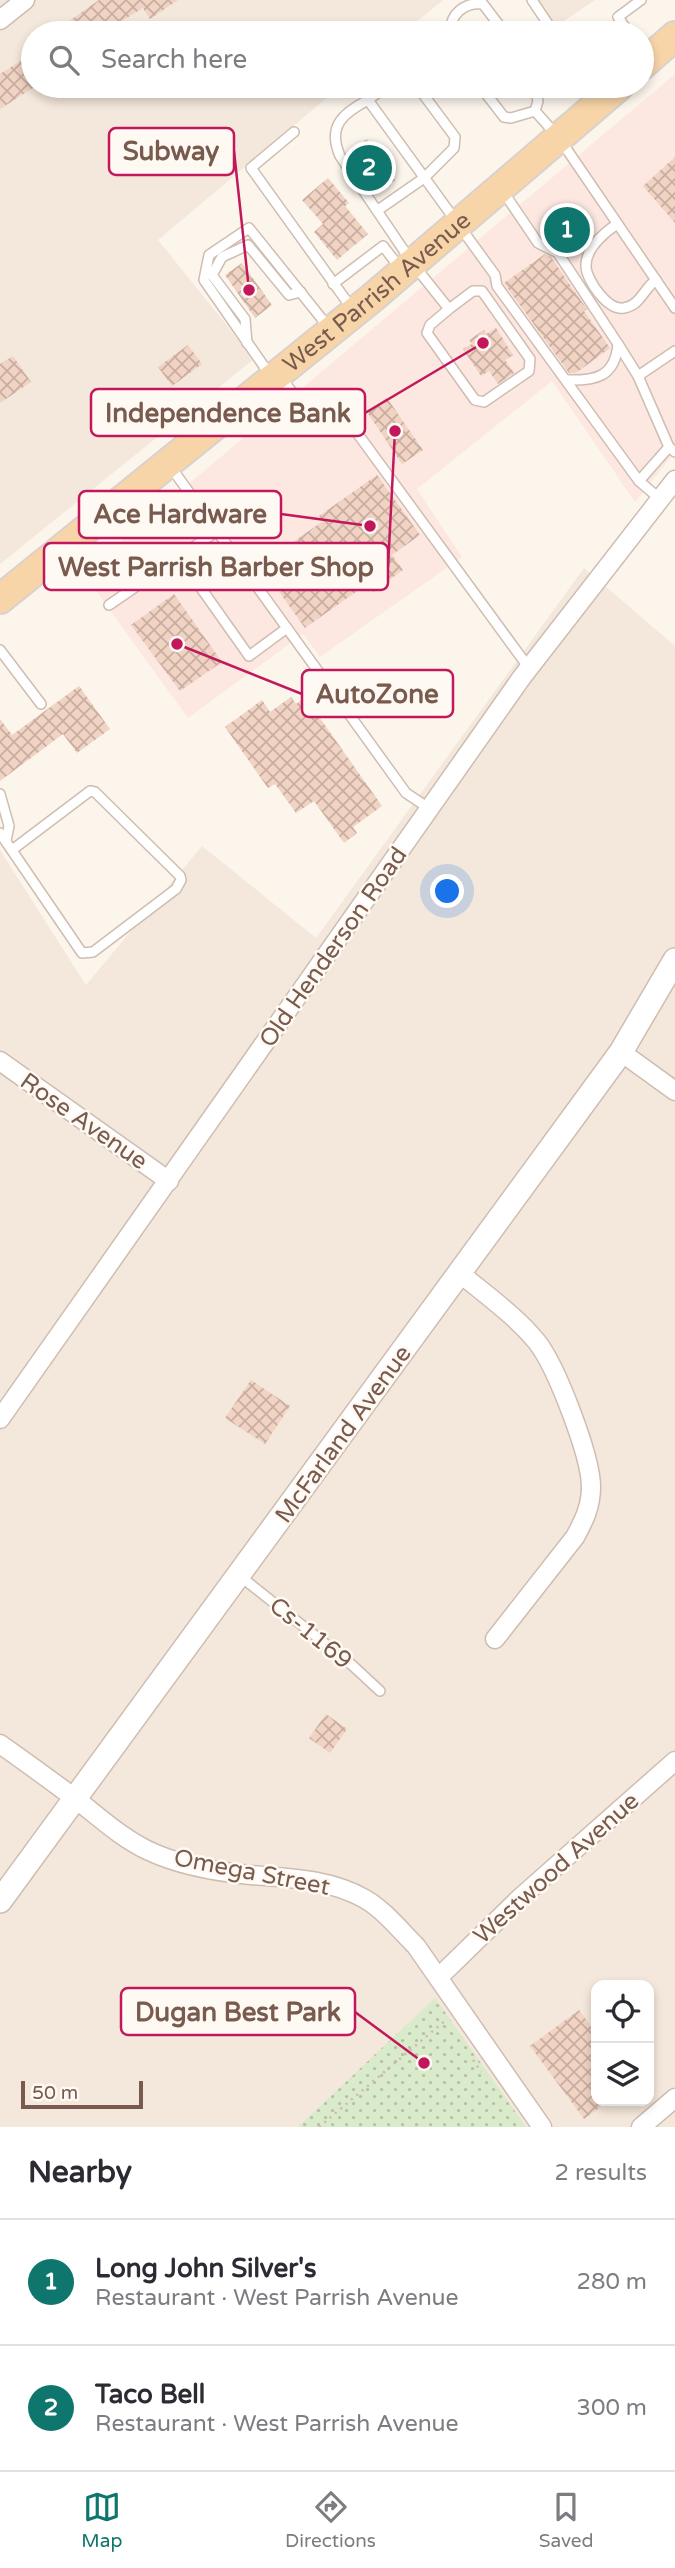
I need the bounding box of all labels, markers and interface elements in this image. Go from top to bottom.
search box [21,21,654,98]
icon: search [45,41,83,79]
text: Search here [101,44,247,75]
callout: Subway [109,128,234,175]
text: Subway [123,136,219,167]
pin: 2 [346,142,392,194]
pin: 1 [544,204,590,256]
street label: West Parrish Avenue [278,206,477,379]
callout: Independence Bank [91,389,365,436]
text: Independence Bank [105,398,351,429]
callout: Ace Hardware [79,491,281,538]
text: Ace Hardware [93,499,267,530]
callout: West Parrish Barber Shop [44,543,388,590]
text: West Parrish Barber Shop [58,552,374,583]
callout: AutoZone [302,670,453,717]
text: AutoZone [315,679,439,710]
street label: Old Henderson Road [253,842,413,1053]
your location [430,874,464,908]
street label: Rose Avenue [14,1067,153,1176]
street label: McFarland Avenue [269,1340,418,1529]
street label: Cs-1169 [263,1591,358,1676]
street label: Westwood Avenue [468,1786,645,1950]
street label: Omega Street [171,1843,332,1902]
map controls [591,1980,654,2106]
button: locate [591,1980,654,2043]
callout: Dugan Best Park [121,1988,355,2035]
text: Dugan Best Park [135,1997,341,2028]
button: layers [591,2043,654,2106]
scale bar [21,2078,144,2110]
text: 50 m [32,2082,78,2104]
text: Nearby [28,2154,132,2191]
text: 2 results [554,2159,647,2187]
text: Long John Silver's [95,2253,316,2284]
text: 1 [44,2268,58,2296]
text: 280 m [577,2268,647,2296]
text: Restaurant · West Parrish Avenue [95,2284,459,2312]
text: Taco Bell [95,2379,205,2410]
text: 2 [44,2394,58,2422]
text: 300 m [577,2394,647,2422]
text: Restaurant · West Parrish Avenue [95,2410,459,2438]
tab: Map [81,2488,122,2552]
tab: Directions [285,2488,376,2552]
tab: Saved [539,2488,594,2552]

